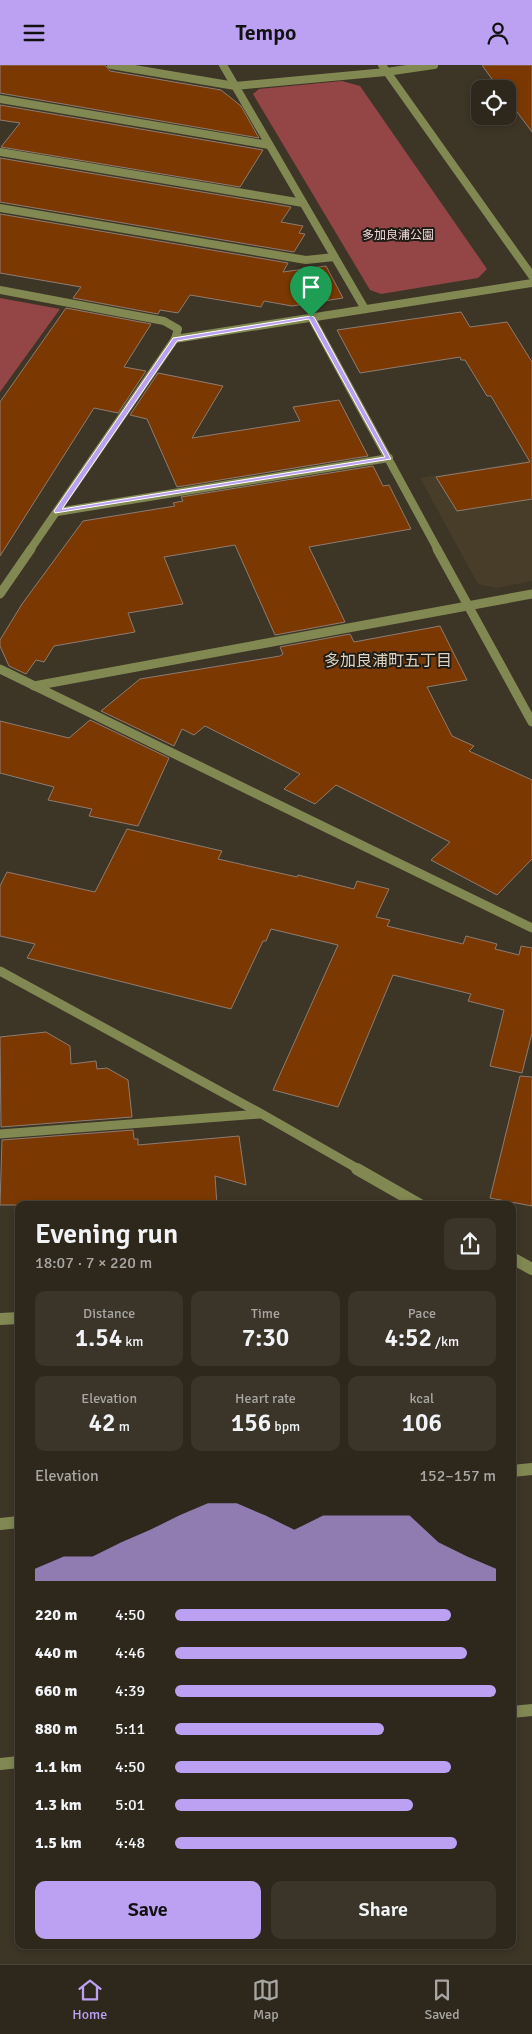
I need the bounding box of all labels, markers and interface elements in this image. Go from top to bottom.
icon: menu [20,19,48,47]
text: Tempo [236,19,297,46]
icon: person [484,19,512,47]
map controls [471,80,516,125]
button: locate [471,80,516,125]
park label: 多加良浦公園 [362,228,434,243]
pin [290,266,332,317]
icon: arrive [297,273,325,301]
district label: 多加良浦町五丁目 [324,651,452,671]
text: Evening run [35,1217,178,1251]
button: share [444,1218,496,1270]
text: 18:07 · 7 × 220 m [35,1253,152,1273]
text: Distance [83,1305,135,1322]
text: Time [251,1305,280,1322]
text: Pace [408,1305,436,1322]
text: 1.54 [75,1322,122,1353]
text: 7:30 [242,1322,289,1353]
text: 4:52 [384,1322,432,1353]
text: km [122,1333,143,1350]
text: /km [432,1333,459,1350]
text: Elevation [81,1390,137,1407]
text: Heart rate [235,1390,296,1407]
text: kcal [410,1390,434,1407]
text: 42 [89,1407,116,1438]
text: 156 [231,1407,271,1438]
text: 106 [402,1407,442,1438]
text: m [116,1418,130,1435]
text: bpm [271,1418,300,1435]
text: Elevation [35,1466,99,1486]
text: 152–157 m [419,1466,496,1486]
text: 220 m [35,1605,77,1625]
text: 4:50 [115,1605,145,1625]
text: 440 m [35,1643,77,1663]
text: 4:46 [115,1643,145,1663]
text: 660 m [35,1681,77,1701]
text: 4:39 [115,1681,145,1701]
text: 880 m [35,1719,77,1739]
text: 5:11 [115,1719,145,1739]
text: 1.1 km [35,1757,82,1777]
text: 4:50 [115,1757,145,1777]
text: 1.3 km [35,1795,82,1815]
text: 5:01 [115,1795,145,1815]
text: 1.5 km [35,1833,82,1853]
text: 4:48 [115,1833,145,1853]
button: Save [35,1881,261,1939]
button: Share [271,1881,496,1939]
tab: Home [72,1976,107,2023]
tab: Map [252,1976,280,2023]
tab: Saved [424,1976,460,2023]

